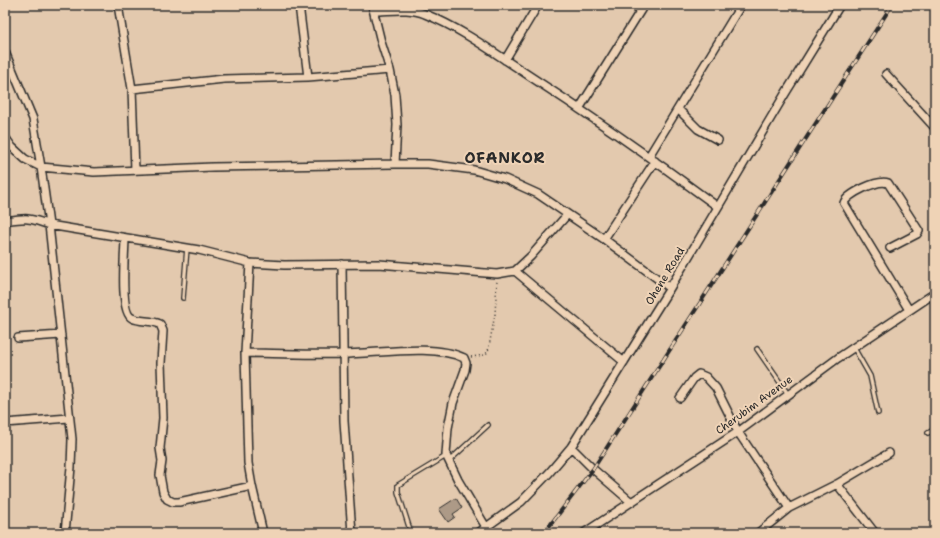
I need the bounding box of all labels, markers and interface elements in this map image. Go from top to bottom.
district label: OFANKOR [464,148,546,168]
street label: Ohene Road [642,244,688,308]
street label: Cherubim Avenue [712,372,796,438]

